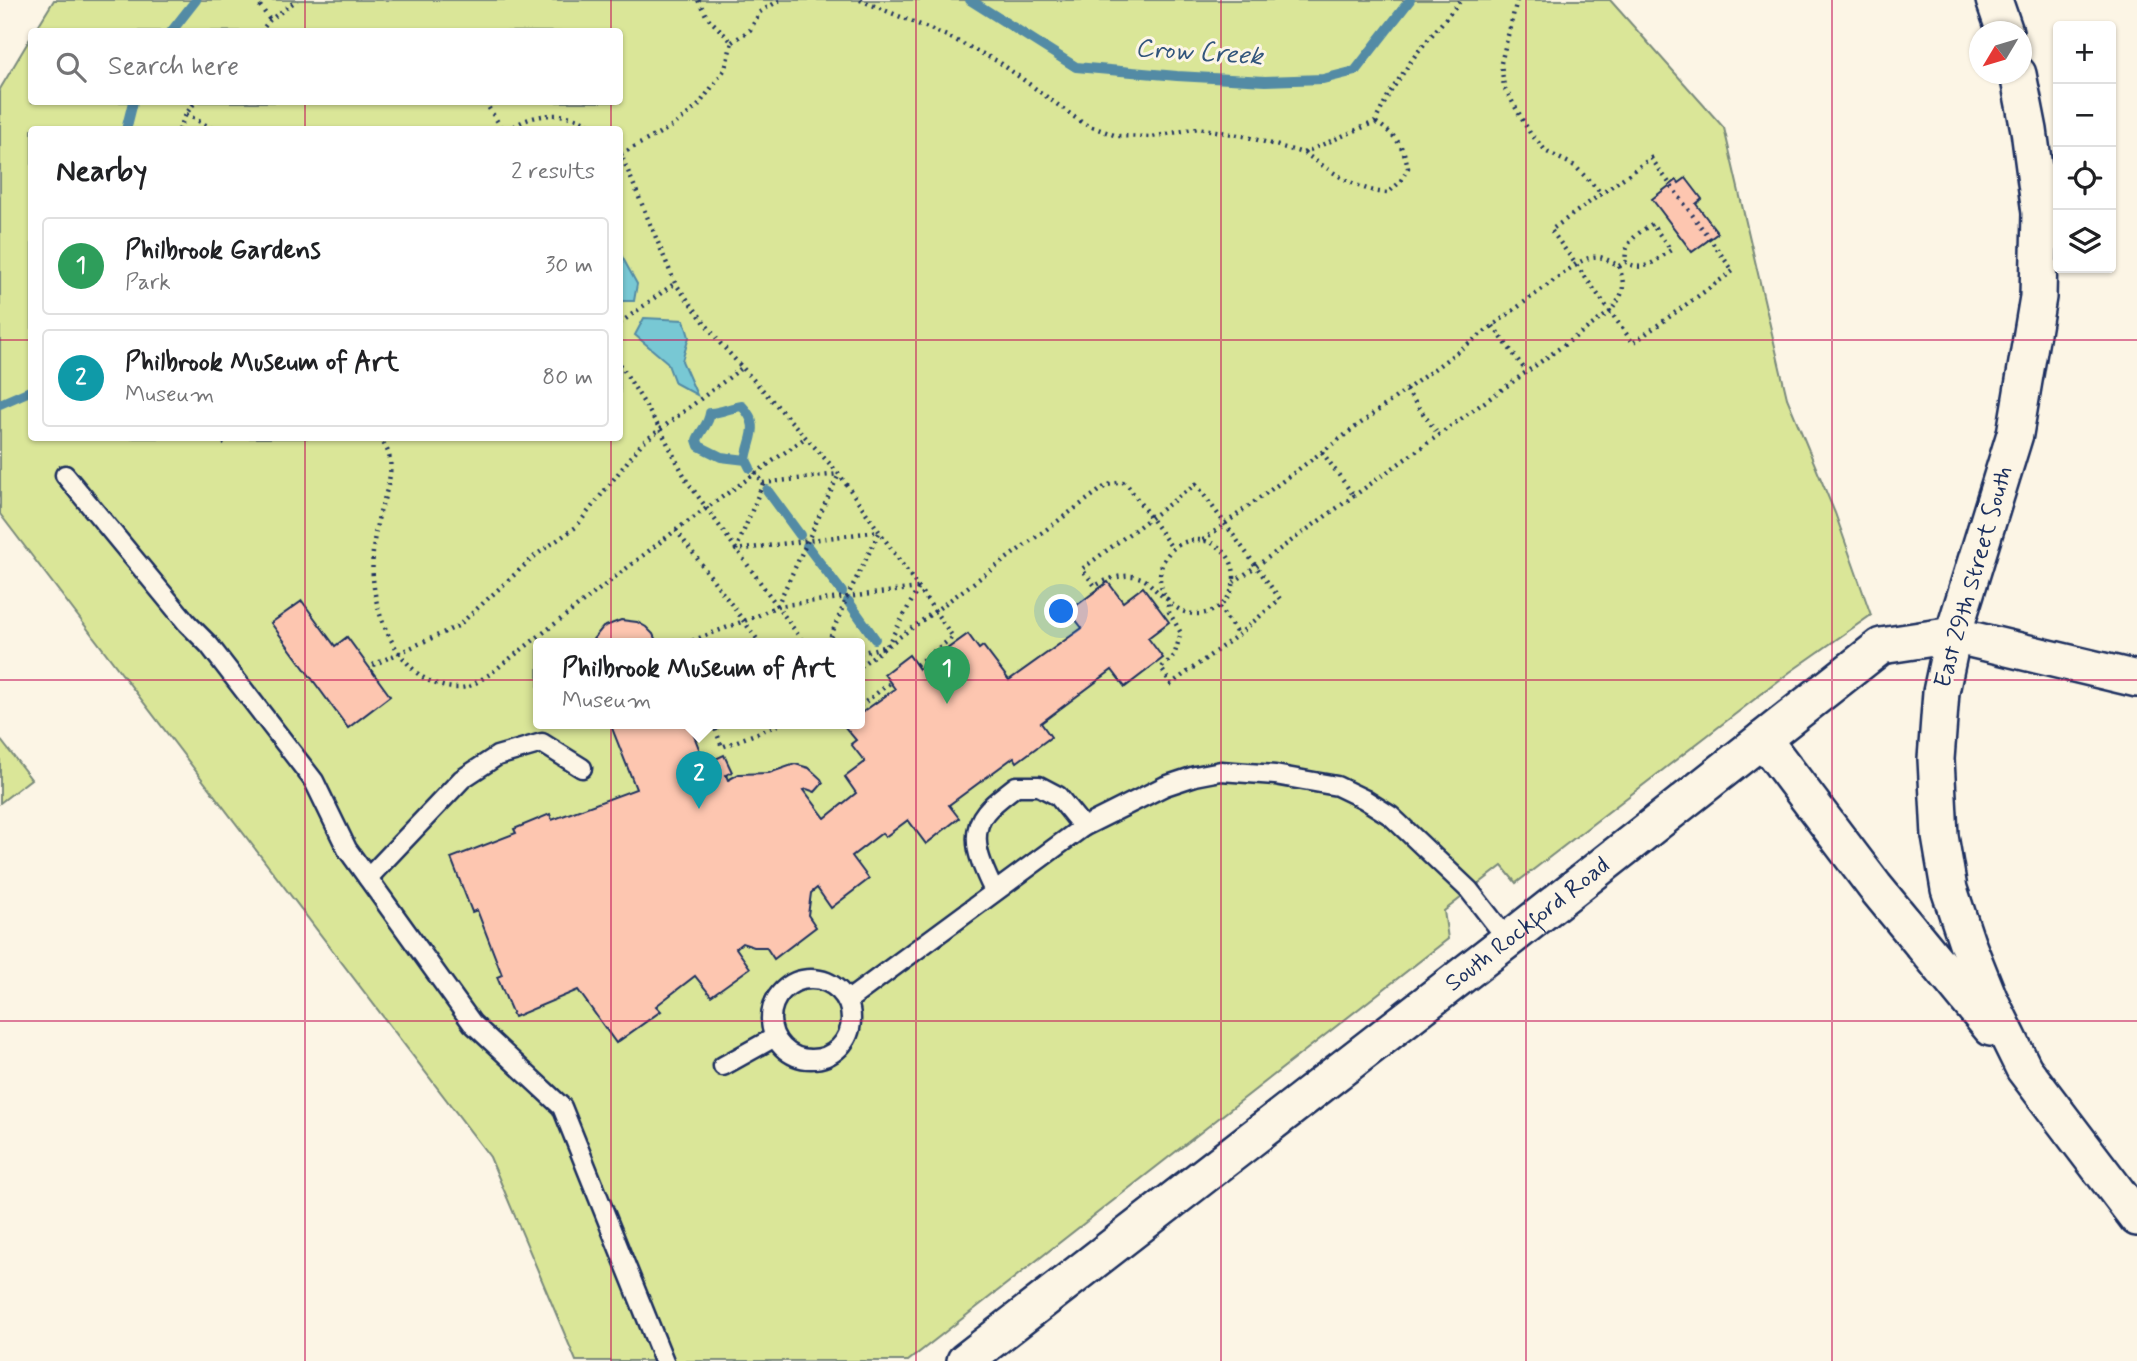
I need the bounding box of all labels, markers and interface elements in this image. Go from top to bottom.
north arrow [1969,21,2032,84]
map controls [2053,21,2116,273]
button: + [2053,21,2116,84]
search box [28,28,623,105]
water label: Crow Creek [1134,32,1266,75]
icon: search [52,48,90,86]
text: Search here [108,50,239,84]
button: − [2053,84,2116,147]
button: locate [2053,147,2116,210]
text: Nearby [56,152,147,191]
text: 2 results [511,157,595,187]
button: layers [2053,210,2116,273]
text: Philbrook Gardens [125,234,321,268]
text: 1 [76,251,86,281]
text: 30 m [545,251,593,281]
text: Park [125,268,171,298]
text: Philbrook Museum of Art [125,346,399,380]
text: 2 [75,363,87,393]
text: 80 m [542,363,593,393]
text: Museum [125,380,214,410]
street label: East 29th Street South [1927,462,2021,692]
your location [1044,594,1078,628]
popup [533,638,865,729]
pin: 1 [924,646,970,704]
text: Philbrook Museum of Art [562,652,836,686]
text: Museum [562,686,651,716]
pin: 2 [676,751,722,809]
street label: South Rockford Road [1439,850,1616,999]

